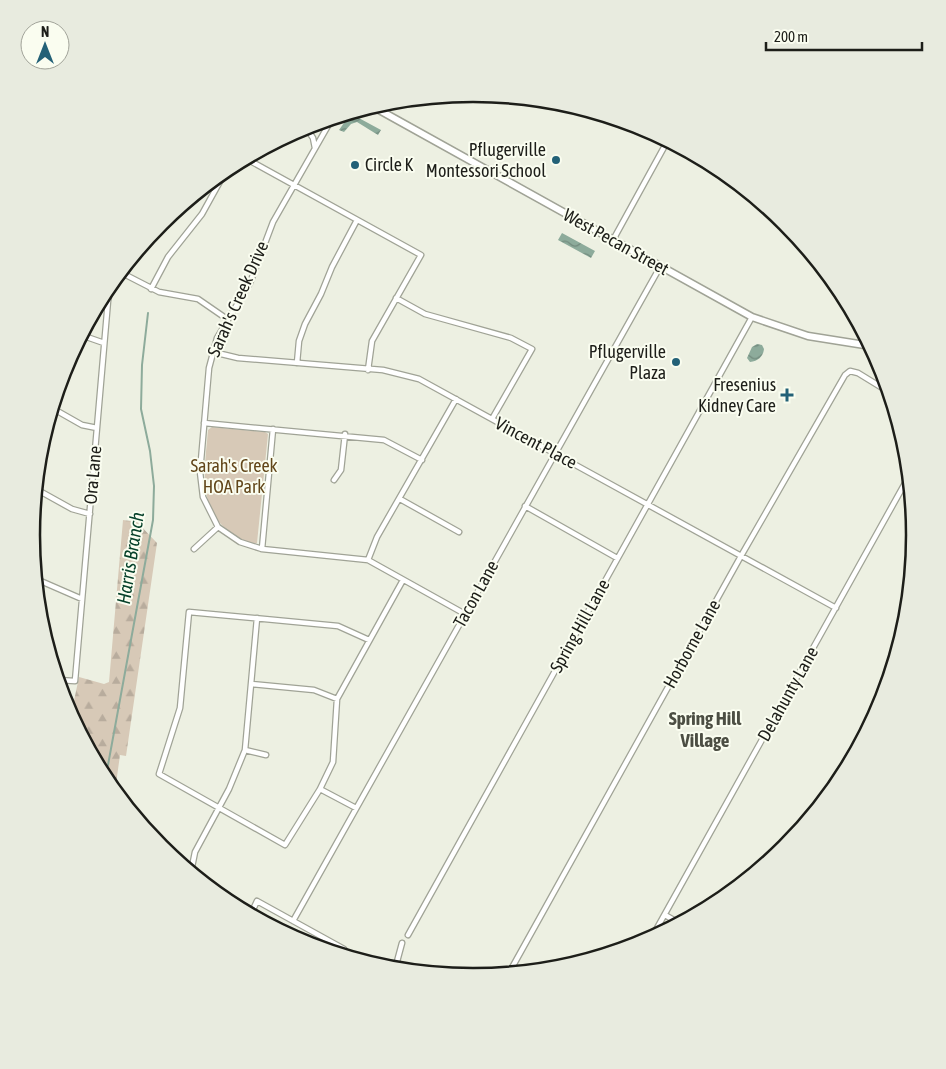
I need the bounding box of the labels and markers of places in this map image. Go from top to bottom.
place label: Pflugerville Montessori School [426,139,546,181]
place label: Circle K [365,154,413,175]
marker: Pflugerville Montessori School [550,154,562,166]
marker: Circle K [349,159,361,171]
place label: Pflugerville Plaza [589,341,666,383]
marker: Pflugerville Plaza [670,356,682,368]
place label: Fresenius Kidney Care [698,374,776,416]
marker: Fresenius Kidney Care [780,388,794,402]

